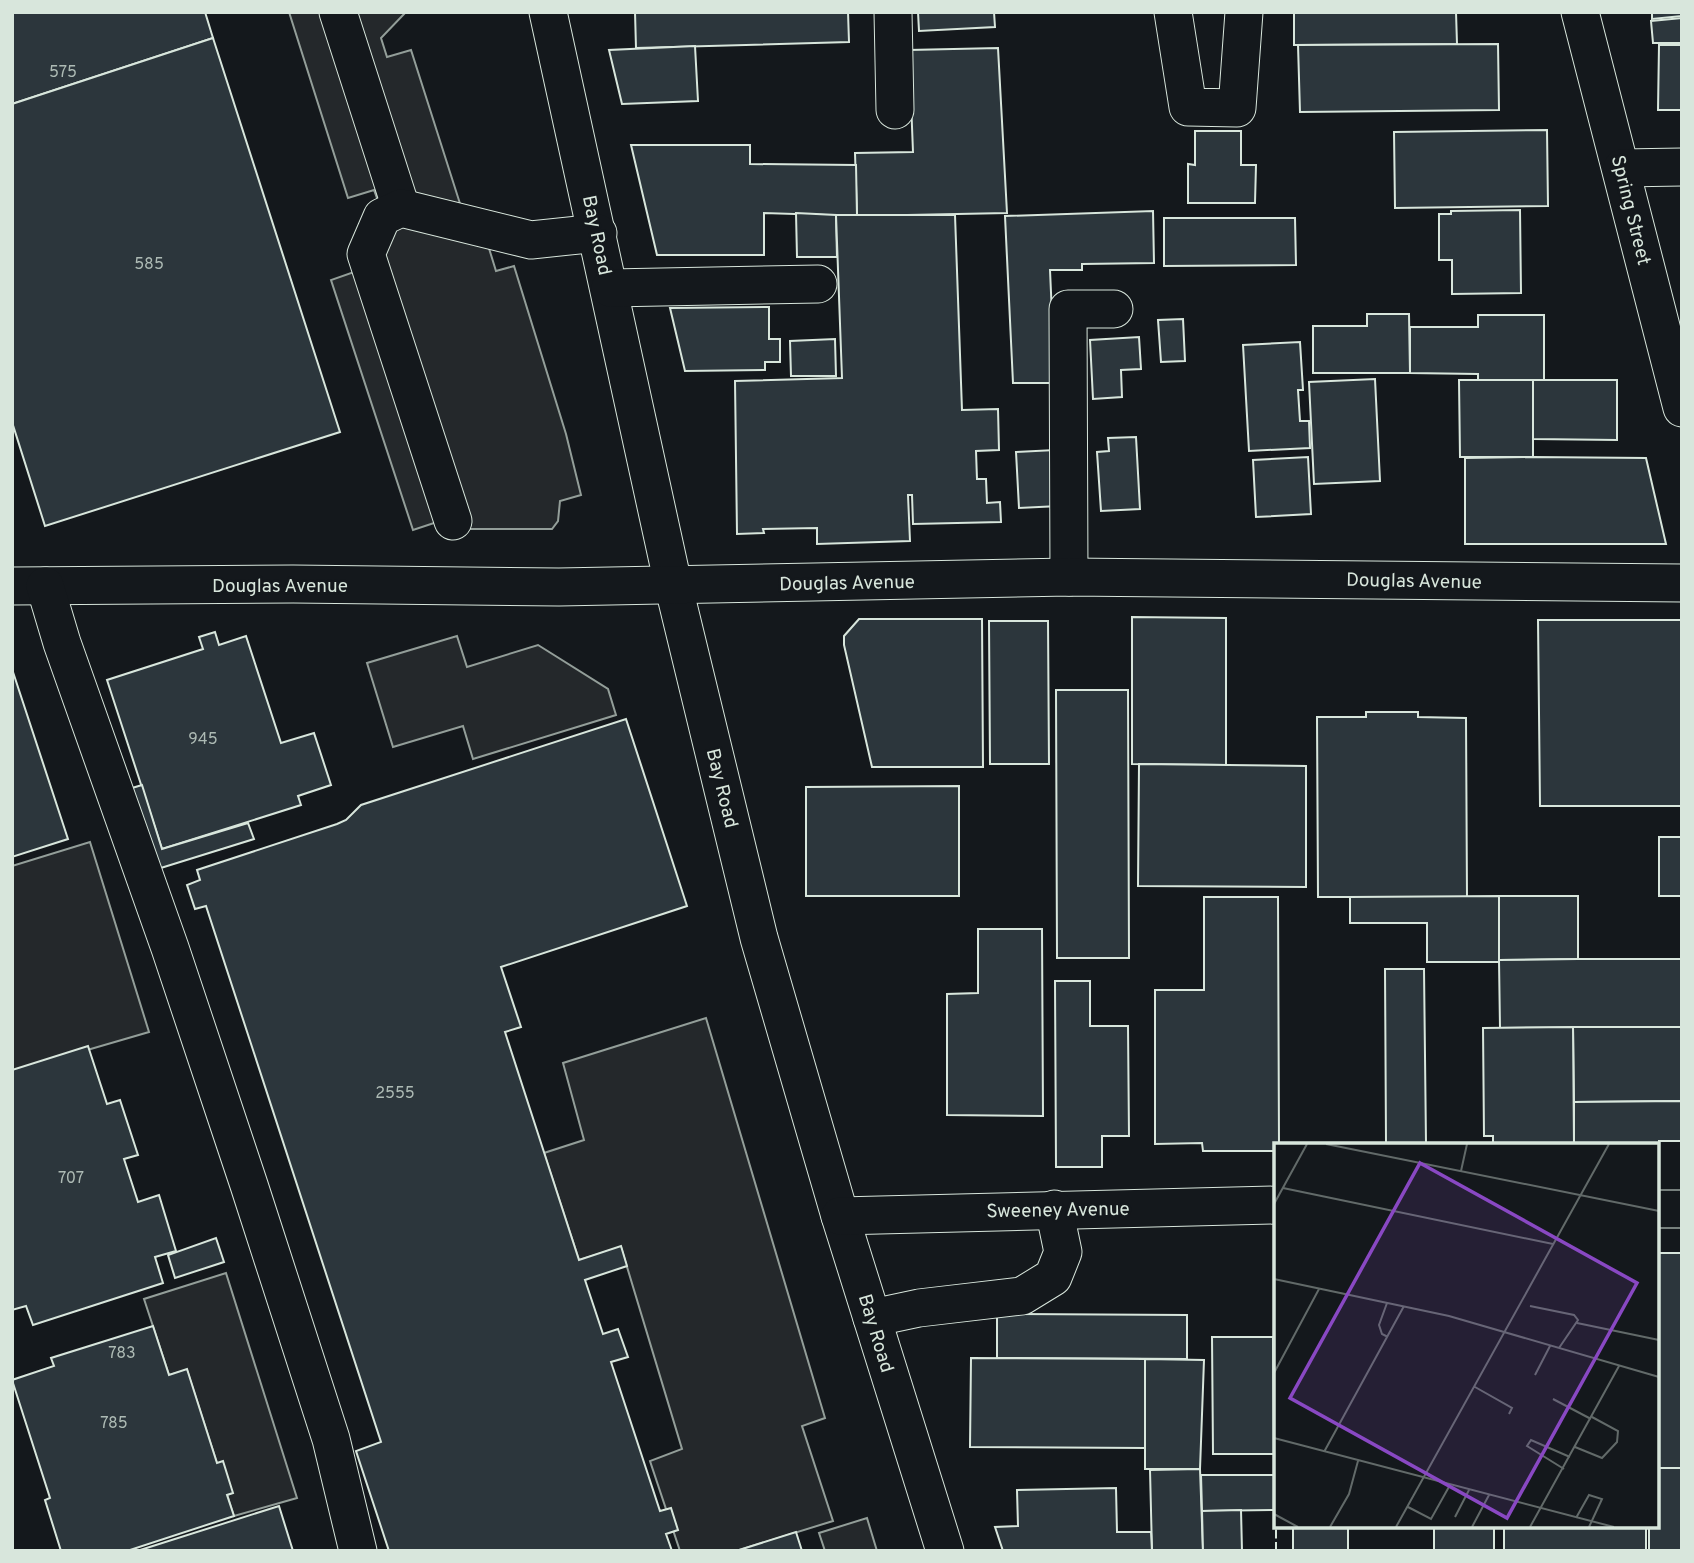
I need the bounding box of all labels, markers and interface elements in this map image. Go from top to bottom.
house number: 575 [49,63,77,83]
street label: Spring Street [1605,153,1655,268]
street label: Bay Road [576,193,616,278]
house number: 585 [134,255,164,275]
street label: Douglas Avenue [1346,569,1482,595]
street label: Douglas Avenue [779,571,915,597]
street label: Douglas Avenue [212,575,348,599]
house number: 945 [188,730,218,750]
street label: Bay Road [700,746,743,831]
house number: 2555 [375,1084,415,1104]
inset map [1274,1143,1659,1528]
house number: 707 [58,1169,84,1189]
street label: Sweeney Avenue [986,1198,1130,1224]
street label: Bay Road [852,1291,898,1376]
house number: 783 [108,1344,136,1364]
house number: 785 [100,1414,128,1434]

